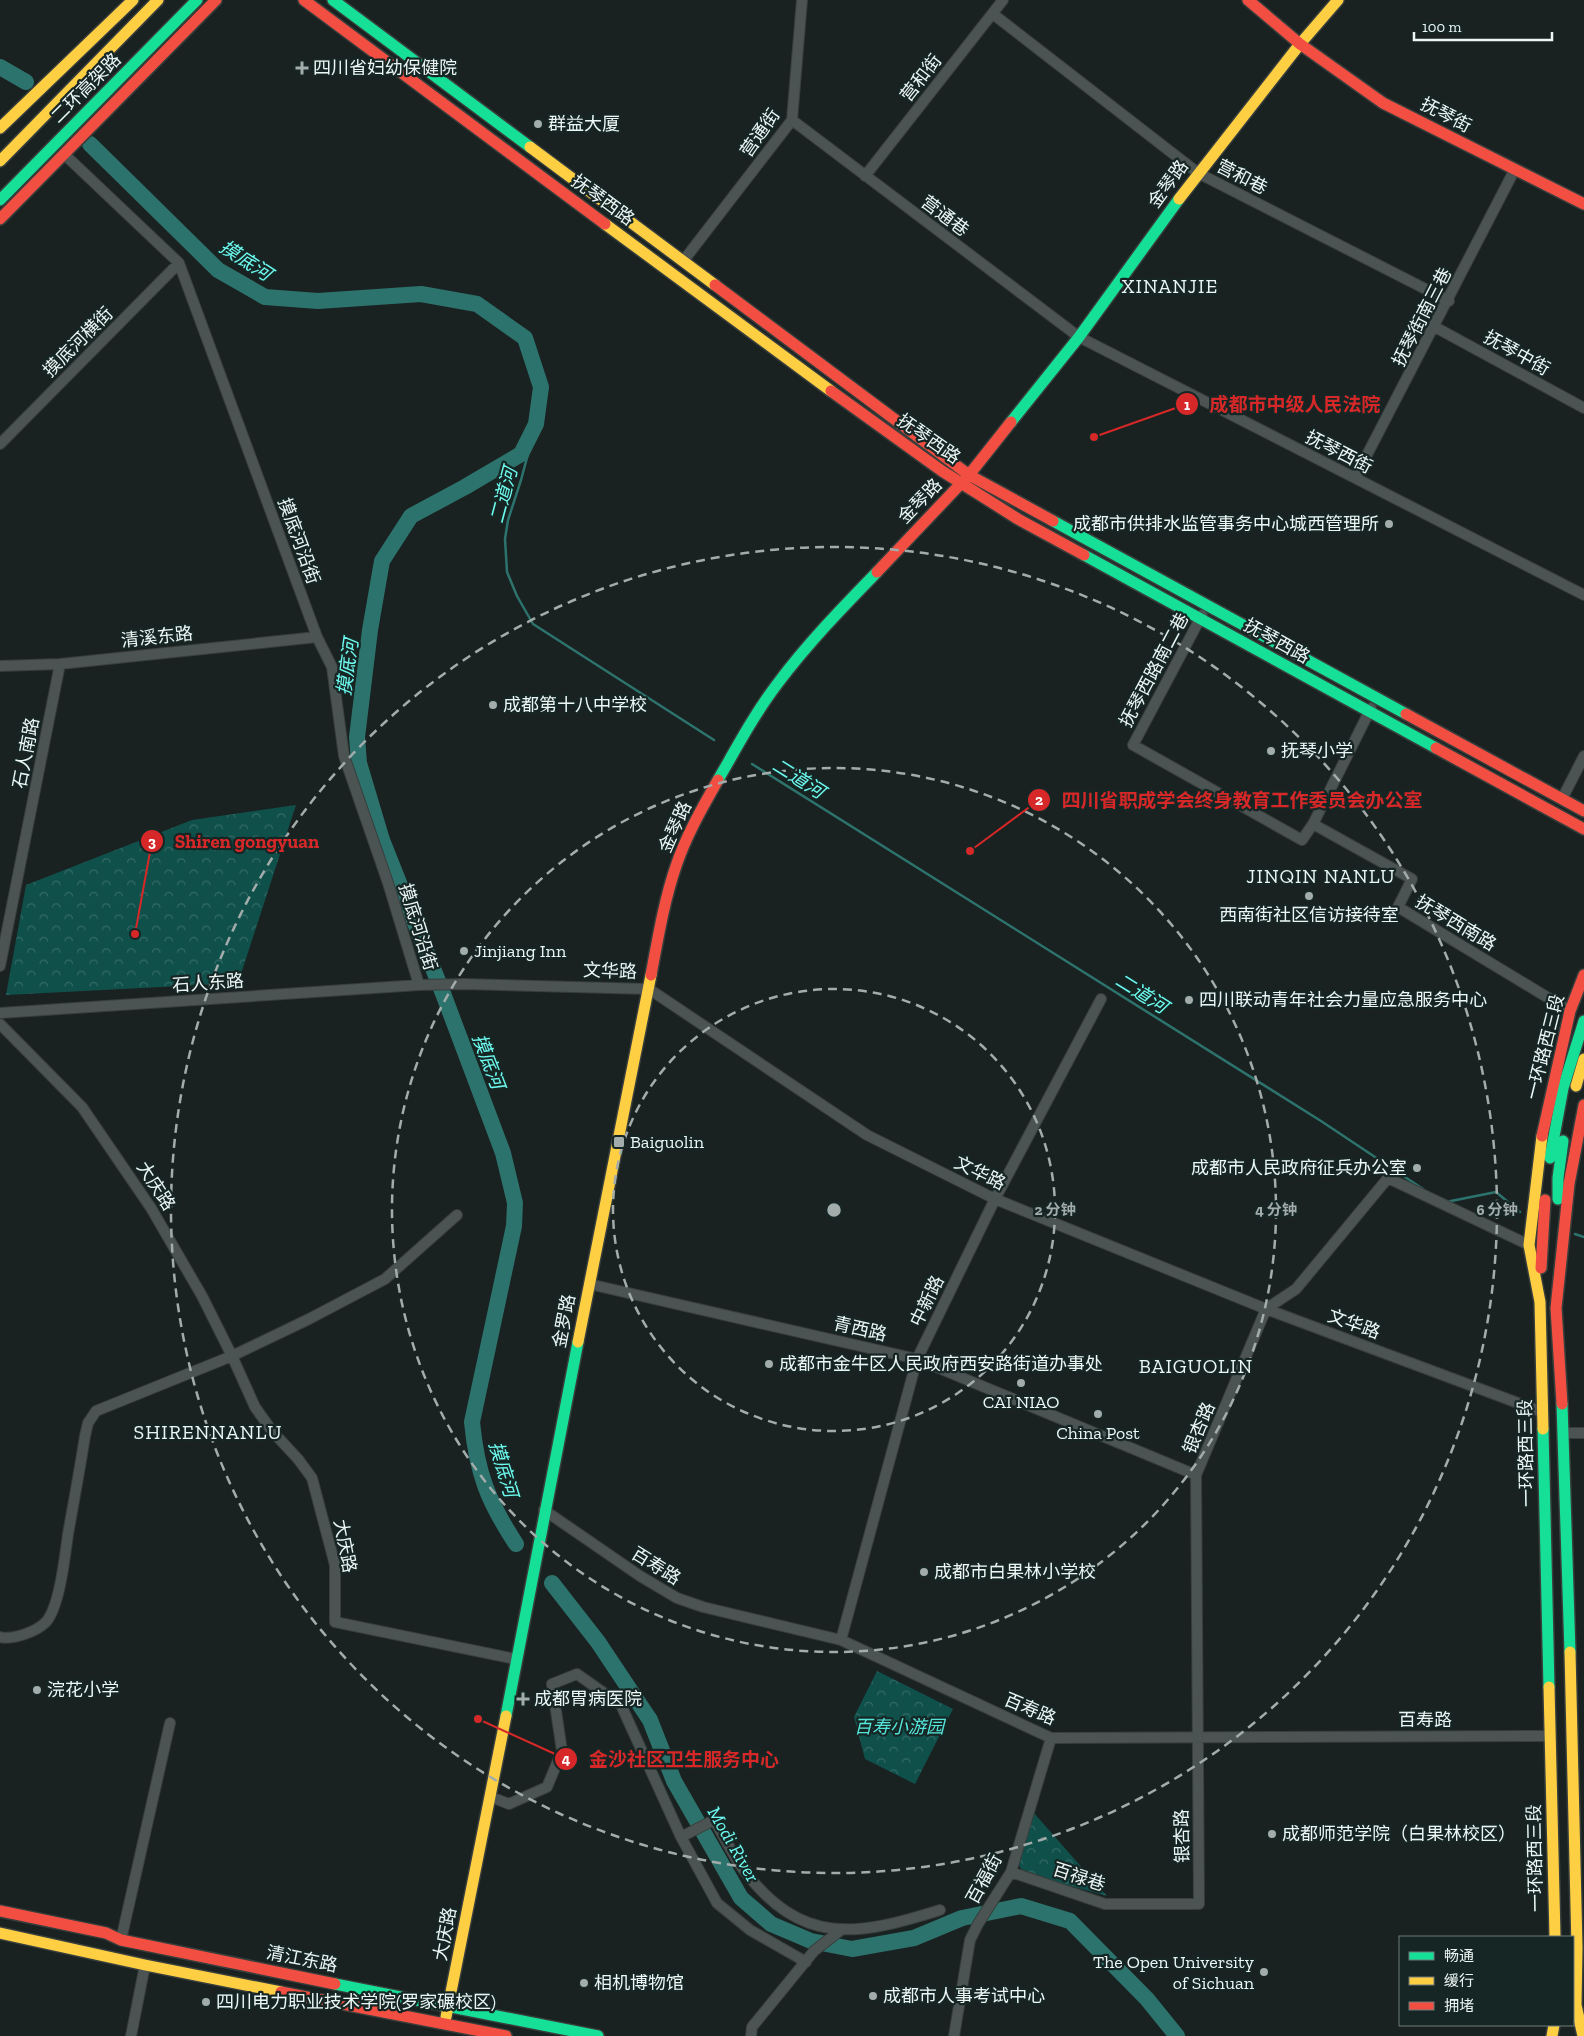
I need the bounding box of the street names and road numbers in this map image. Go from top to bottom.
street label: 二环高架路 [46,48,126,128]
street label: 营和街 [896,50,946,106]
street label: 抚琴街 [1417,93,1475,137]
street label: 营通街 [736,105,784,161]
street label: 营和巷 [1213,155,1271,199]
street label: 金琴路 [1143,156,1193,212]
street label: 抚琴西路 [567,170,639,230]
street label: 营通巷 [917,191,973,241]
street label: 抚琴街南三巷 [1388,264,1456,370]
street label: 摸底河横街 [38,302,118,382]
street label: 抚琴中街 [1480,326,1554,380]
street label: 抚琴西路 [893,409,965,469]
street label: 抚琴西街 [1302,426,1376,478]
street label: 金琴路 [893,474,947,528]
street label: 摸底河沿街 [273,495,325,587]
street label: 抚琴西路南二巷 [1115,609,1193,731]
street label: 抚琴西路 [1240,614,1314,668]
street label: 清溪东路 [120,622,194,652]
street label: 石人南路 [8,716,44,790]
street label: 金琴路 [654,798,696,856]
street label: 摸底河沿街 [394,881,442,973]
street label: 抚琴西南路 [1412,890,1500,956]
street label: 文华路 [583,959,637,983]
street label: 石人东路 [171,970,245,996]
street label: 一环路西三段 [1521,992,1569,1102]
street label: 文华路 [951,1151,1009,1195]
street label: 大庆路 [132,1157,180,1215]
street label: 中新路 [905,1272,949,1330]
street label: 金罗路 [548,1292,580,1350]
street label: 文华路 [1325,1304,1383,1344]
street label: 青西路 [831,1312,889,1346]
street label: 银杏路 [1178,1399,1220,1457]
street label: 一环路西三段 [1514,1399,1538,1507]
street label: 大庆路 [329,1517,361,1575]
street label: 百寿路 [627,1542,685,1590]
street label: 百寿路 [1001,1688,1059,1730]
street label: 百寿路 [1398,1709,1452,1731]
street label: 一环路西三段 [1523,1804,1547,1912]
street label: 银杏路 [1171,1809,1193,1863]
street label: 百福街 [961,1850,1007,1908]
street label: 百禄巷 [1050,1858,1108,1896]
street label: 大庆路 [429,1905,461,1963]
street label: 清江东路 [265,1941,339,1977]

